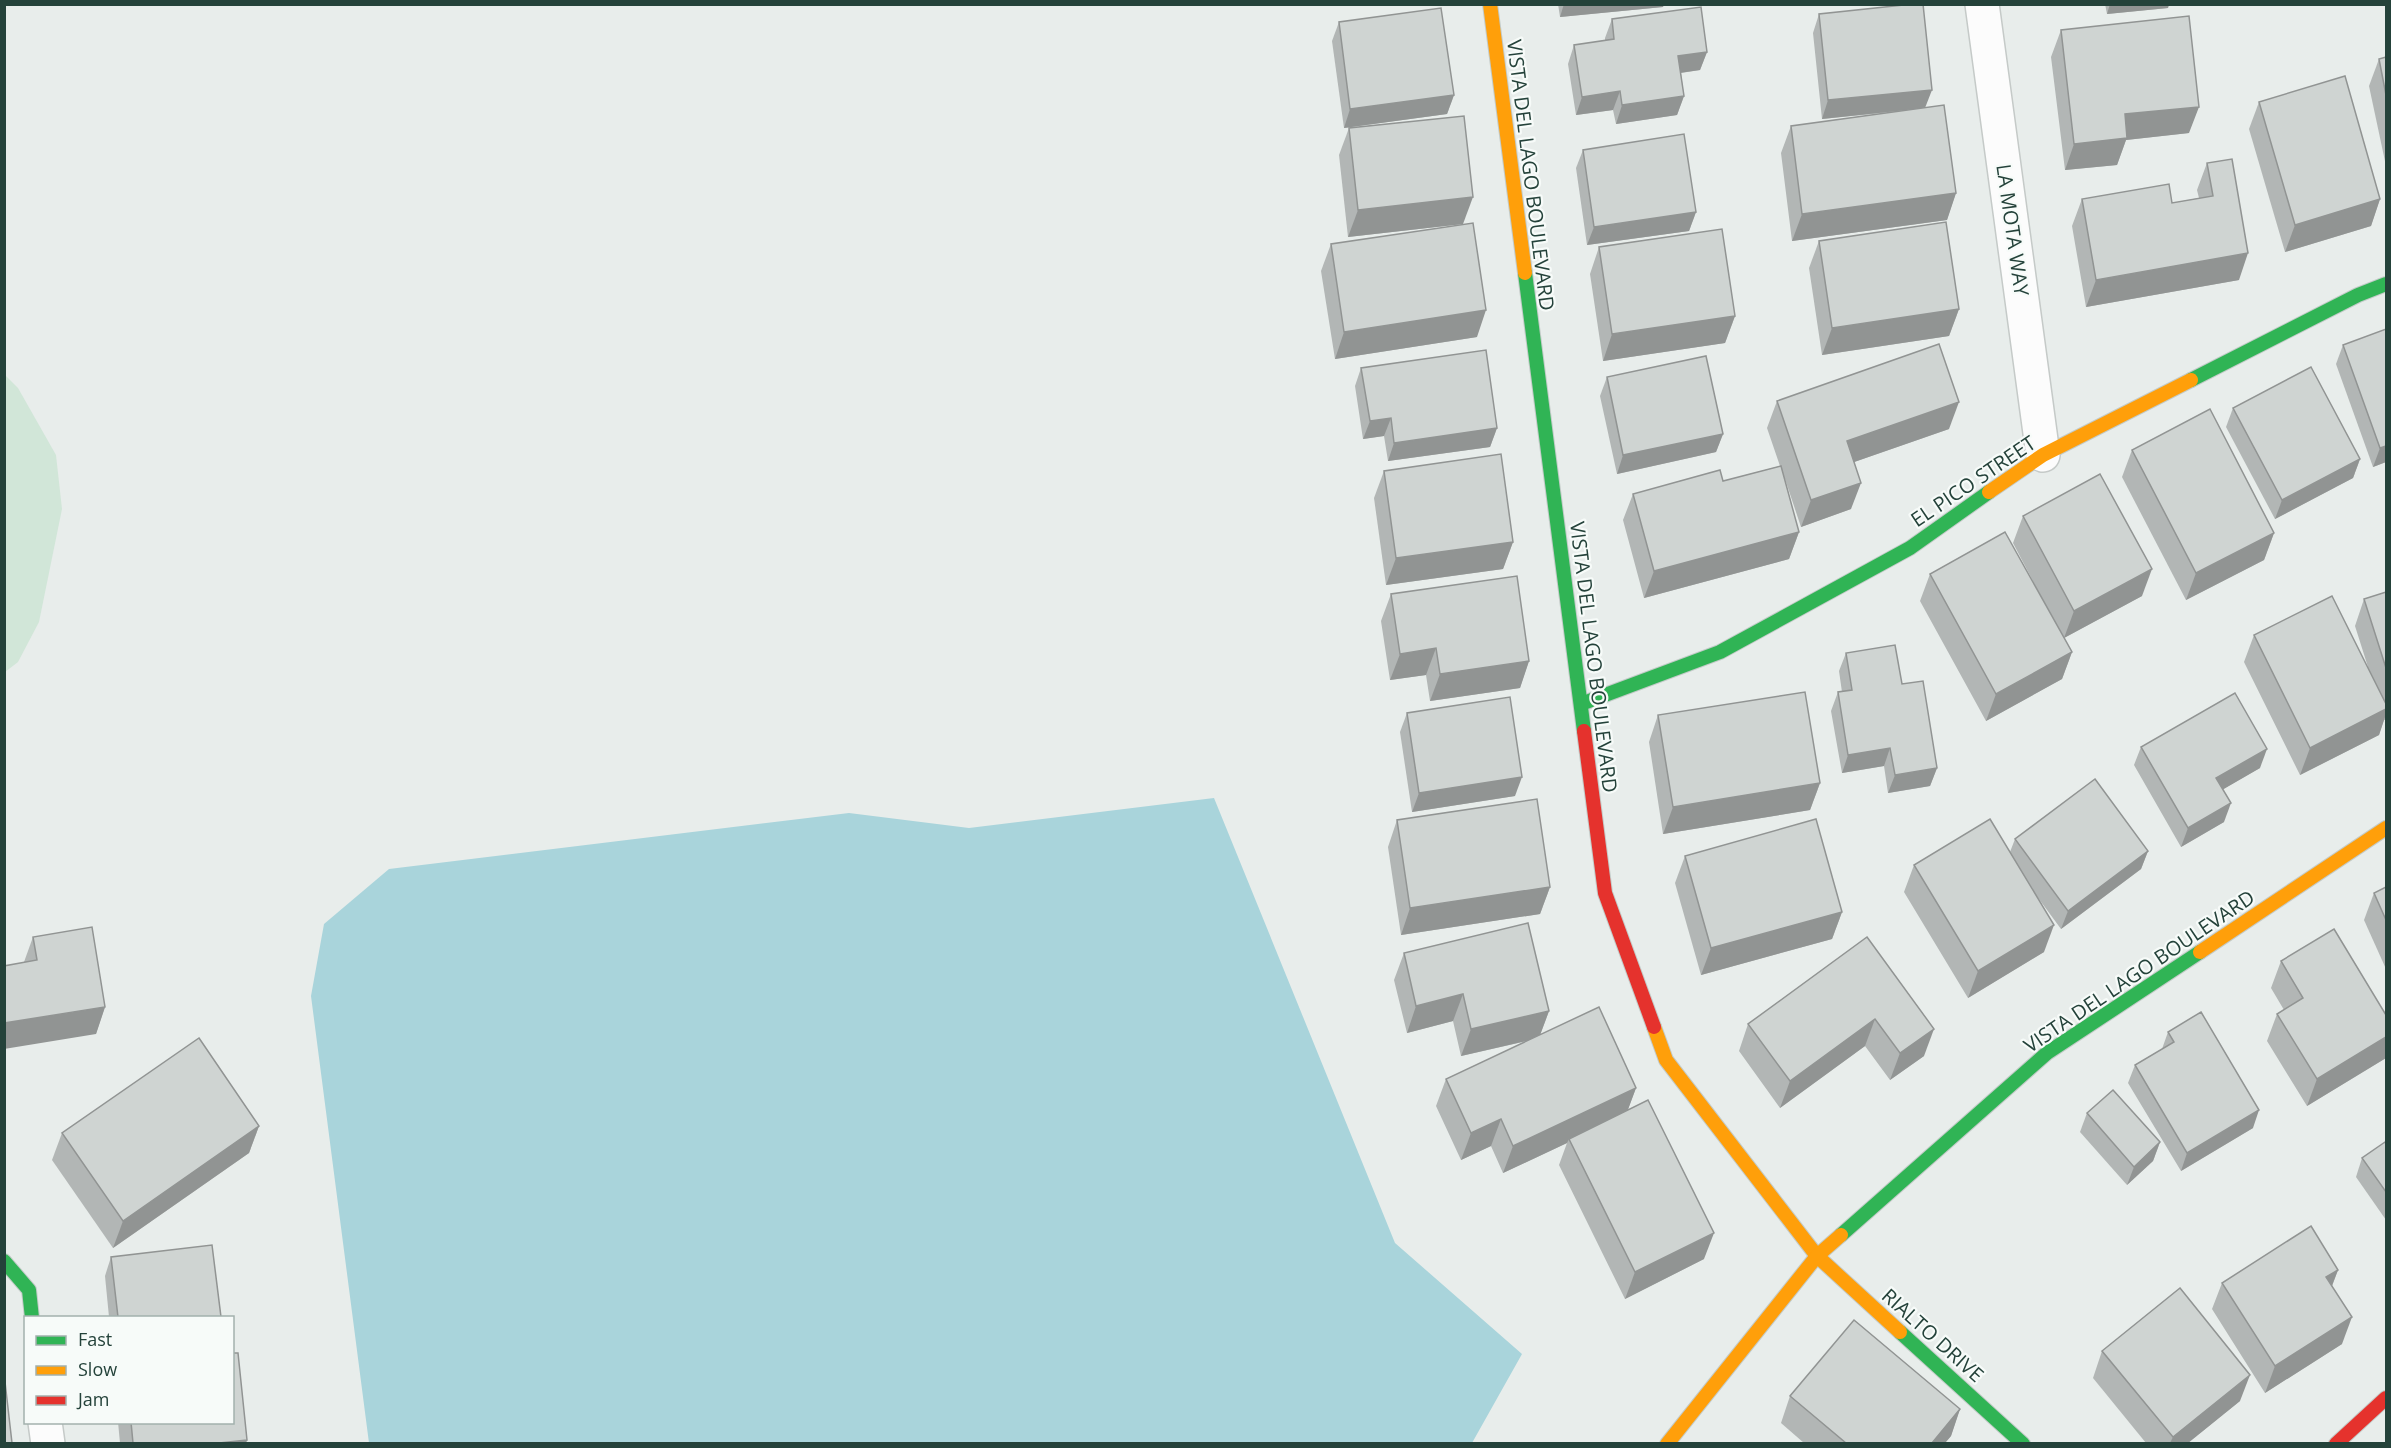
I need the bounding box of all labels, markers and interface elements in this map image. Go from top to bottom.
street label: VISTA DEL LAGO BOULEVARD [1501,38,1561,312]
street label: LA MOTA WAY [1990,162,2036,299]
street label: EL PICO STREET [1905,429,2041,533]
street label: VISTA DEL LAGO BOULEVARD [1564,520,1624,794]
street label: VISTA DEL LAGO BOULEVARD [2018,883,2260,1059]
street label: RIALTO DRIVE [1876,1282,1990,1388]
legend [24,1316,234,1424]
text: Fast [78,1327,112,1351]
text: Slow [78,1357,117,1381]
text: Jam [76,1387,110,1411]

